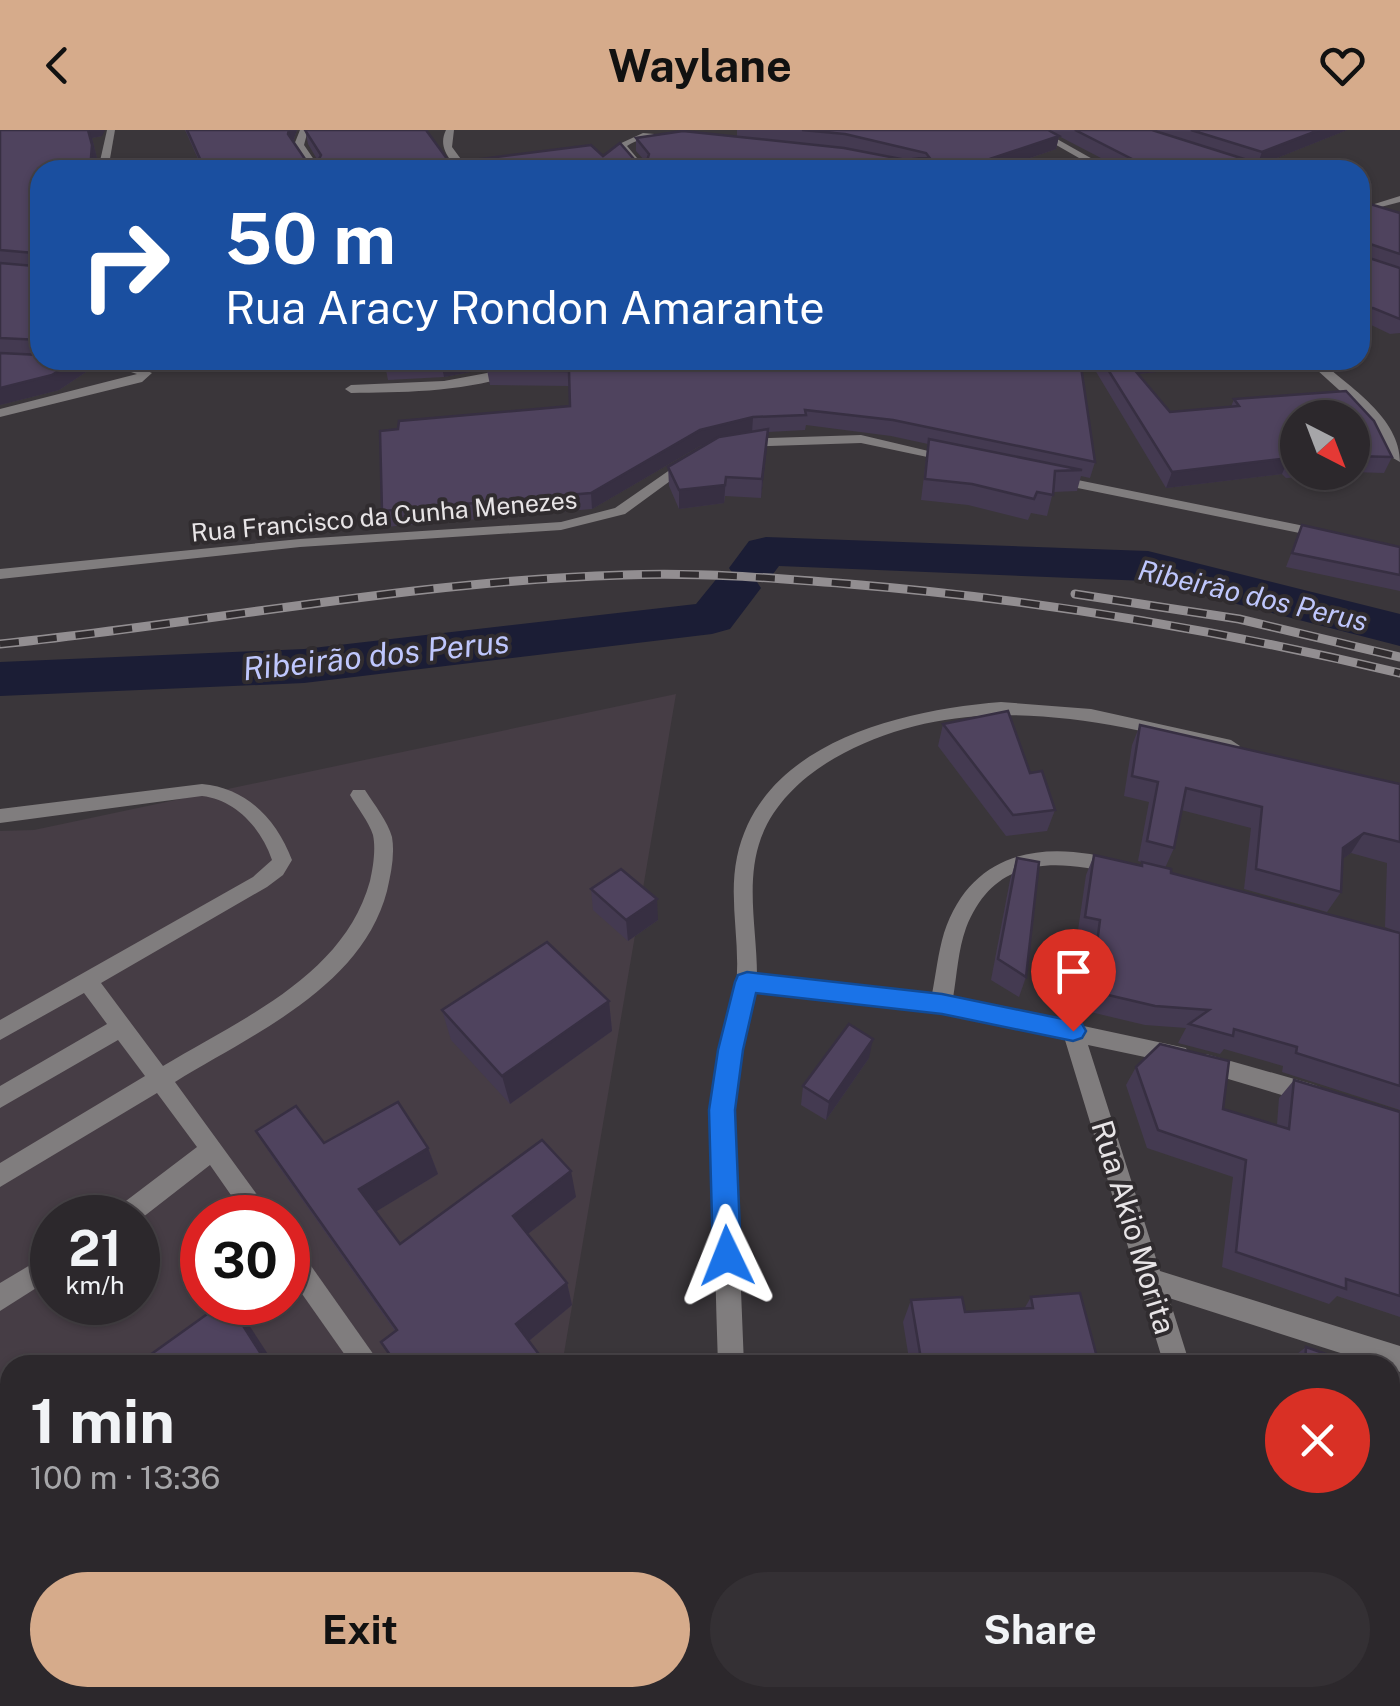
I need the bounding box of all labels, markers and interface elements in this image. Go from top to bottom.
icon: back [30,38,85,93]
icon: heart [1315,38,1370,93]
text: Waylane [608,39,792,92]
text: 50 m [225,197,396,280]
icon: right [60,200,190,330]
text: Rua Aracy Rondon Amarante [225,281,825,334]
north arrow [1280,400,1370,490]
map controls [1280,400,1370,490]
street label: Rua Francisco da Cunha Menezes [190,484,578,548]
water label: Ribeirão dos Perus [1135,553,1371,637]
water label: Ribeirão dos Perus [241,623,511,687]
pin [1031,929,1116,1032]
icon: arrive [1046,944,1101,999]
street label: Rua Akio Morita [1084,1116,1184,1338]
speed limit sign: 30 [180,1195,310,1325]
position arrow [675,1204,779,1308]
text: 21 [68,1218,122,1277]
text: km/h [66,1270,124,1300]
text: 1 min [30,1386,175,1457]
button: close [1265,1388,1370,1493]
text: 100 m · 13:36 [30,1459,220,1496]
button: Exit [30,1572,690,1687]
button: Share [710,1572,1370,1687]

